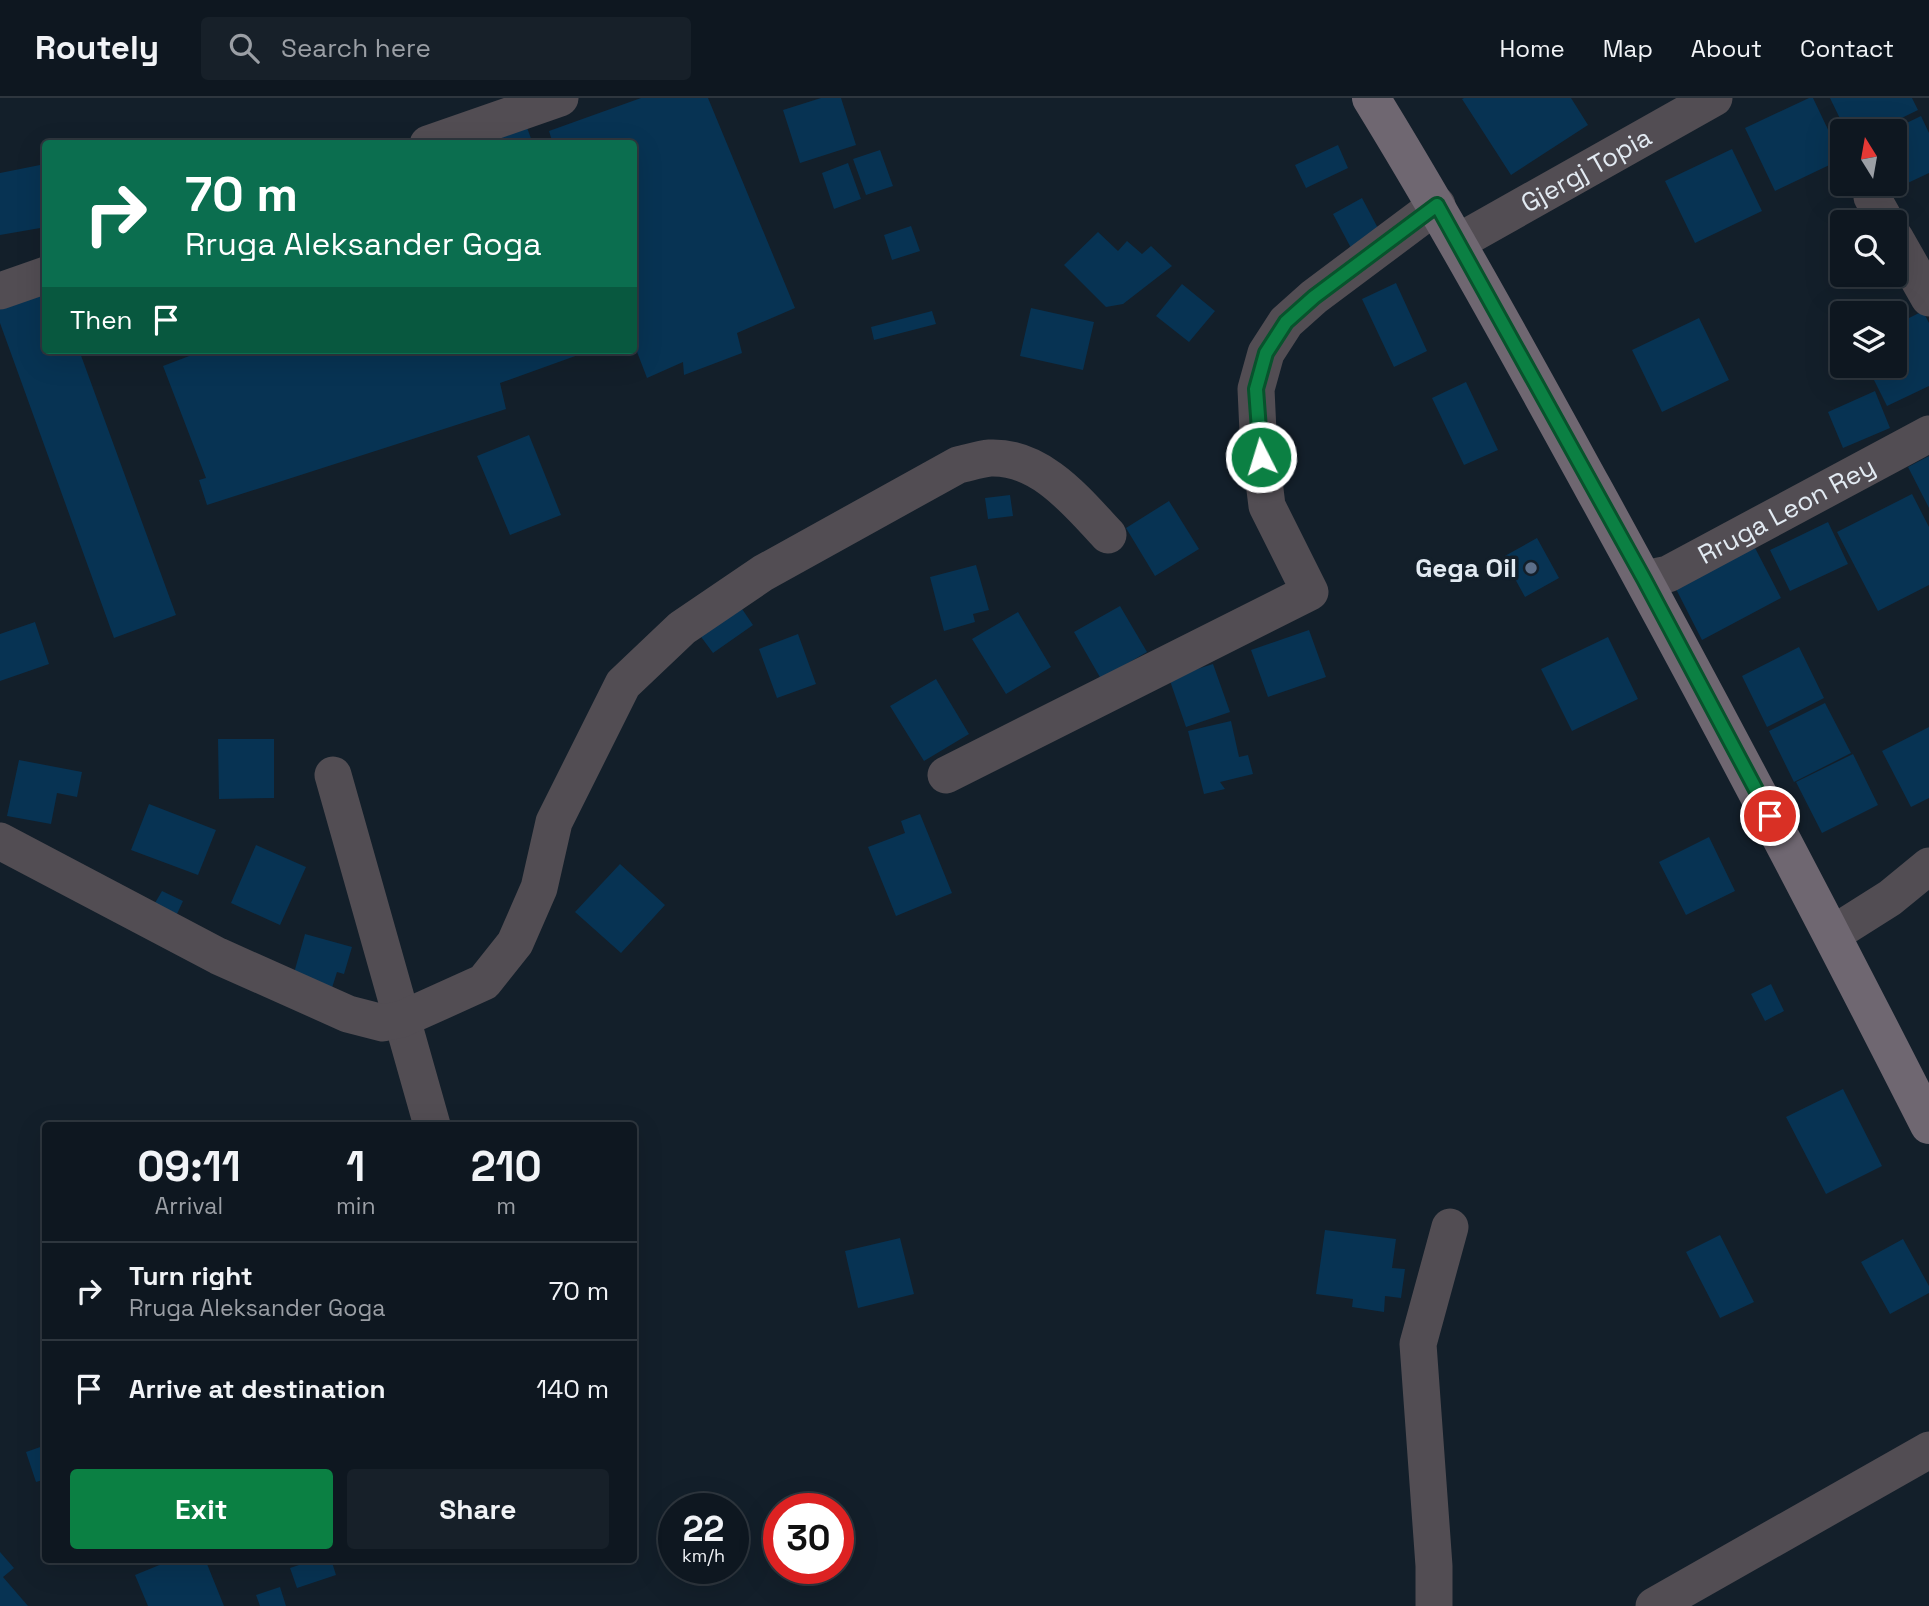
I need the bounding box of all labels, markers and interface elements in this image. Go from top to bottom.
search box [201,17,691,80]
text: Routely [35,27,159,69]
icon: search [225,29,263,67]
text: Search here [281,31,431,65]
text: Home [1499,33,1565,64]
text: Map [1603,33,1653,64]
text: About [1691,33,1762,64]
text: Contact [1800,33,1894,64]
north arrow [1830,119,1908,196]
map controls [1830,119,1907,378]
street label: Gjergj Topia [1515,120,1657,220]
text: 70 m [185,163,298,225]
icon: right [70,168,161,259]
button: search [1830,210,1907,287]
text: Rruga Aleksander Goga [185,224,542,264]
icon: arrive [147,301,185,339]
button: layers [1830,301,1907,378]
text: Then [70,303,133,337]
position arrow [1224,420,1298,494]
street label: Rruga Leon Rey [1692,449,1881,572]
place label: Gega Oil [1415,551,1517,585]
marker: Gega Oil [1523,560,1539,576]
pin [1740,786,1800,846]
icon: arrive [1751,797,1789,835]
text: 09:11 [137,1140,241,1193]
text: 1 [346,1140,365,1193]
text: 210 [471,1140,542,1193]
text: Arrival [155,1191,223,1221]
text: min [336,1191,375,1221]
text: m [496,1191,516,1221]
text: Turn right [129,1259,253,1293]
icon: right [70,1272,108,1310]
text: 70 m [549,1274,609,1308]
text: Rruga Aleksander Goga [129,1293,385,1323]
icon: arrive [70,1370,108,1408]
text: Arrive at destination [129,1372,386,1406]
text: 140 m [536,1372,609,1406]
button: Exit [70,1469,333,1549]
button: Share [347,1469,609,1549]
speed limit sign: 30 [763,1493,854,1584]
text: 22 [683,1507,724,1551]
text: km/h [682,1544,725,1567]

